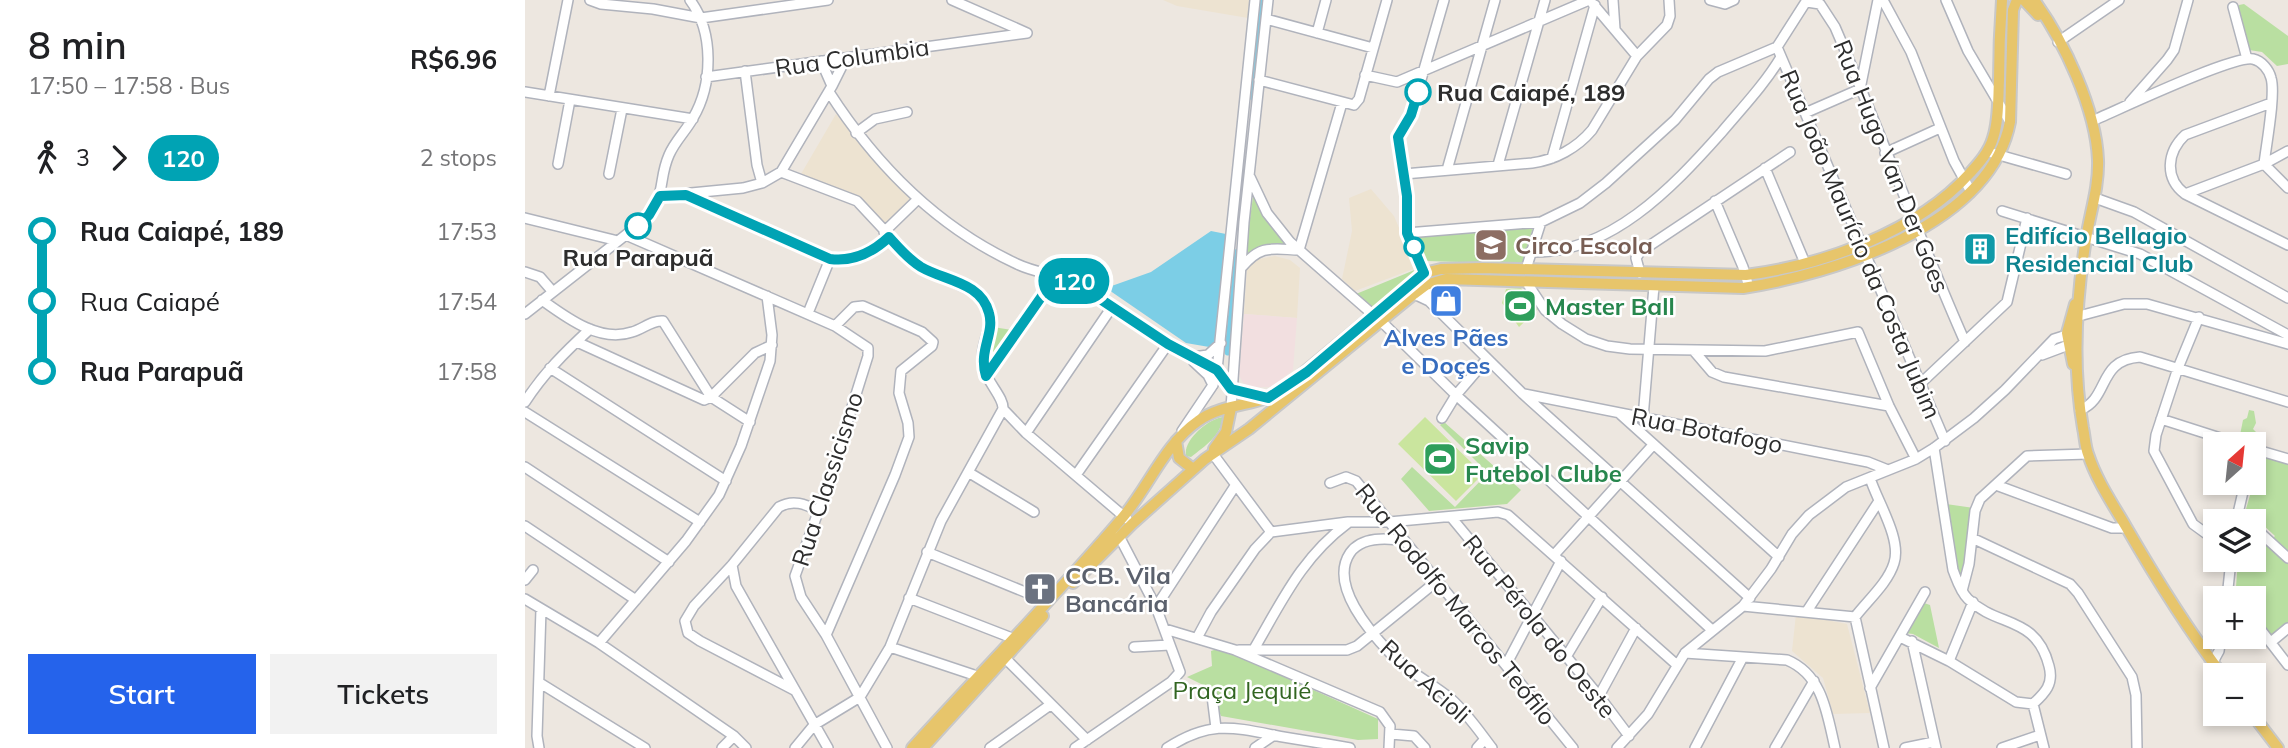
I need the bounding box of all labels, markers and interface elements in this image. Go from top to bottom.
text: 8 min [28,21,127,69]
street label: Rua Columbia [773,31,931,83]
street label: Rua Hugo Van Der Góes [1828,35,1956,297]
text: R$6.96 [410,43,497,76]
street label: Rua João Maurício da Costa Jubim [1774,65,1948,423]
text: 17:50 – 17:58 · Bus [28,71,230,100]
place label: Rua Caiapé, 189 [1437,77,1625,107]
marker: Rua Caiapé, 189 [1405,79,1431,105]
icon: walk [28,139,66,177]
icon: forward [100,139,138,177]
text: 3 [76,143,90,172]
text: 120 [162,143,205,173]
text: 2 stops [420,143,497,172]
marker: Rua Parapuã [625,213,651,239]
text: Rua Caiapé, 189 [80,215,284,248]
text: 17:53 [437,217,497,246]
place label: Edifício Bellagio Residencial Club [2005,220,2193,278]
school or university icon: Circo Escola [1472,226,1510,264]
place label: Circo Escola [1515,230,1653,260]
building icon: Edifício Bellagio Residencial Club [1961,230,1999,268]
unlabelled marker [1404,237,1424,257]
place label: Rua Parapuã [562,242,714,272]
line badge: 120 [1034,258,1114,304]
text: 120 [1052,266,1096,296]
shop icon: Alves Pães e Doçes [1427,282,1465,320]
text: Rua Caiapé [80,285,220,318]
text: 17:54 [437,287,497,316]
sports icon: Master Ball [1501,287,1539,325]
place label: Master Ball [1545,291,1675,321]
place label: Alves Pães e Doçes [1384,322,1508,380]
text: Rua Parapuã [80,355,244,388]
text: 17:58 [437,357,497,386]
street label: Rua Classicismo [785,388,869,570]
street label: Rua Botafogo [1629,401,1785,459]
place label: Savip Futebol Clube [1465,430,1622,488]
north arrow [2203,432,2266,495]
map controls [2203,432,2266,726]
sports icon: Savip Futebol Clube [1421,440,1459,478]
street label: Rua Rodolfo Marcos Teófilo [1349,477,1563,731]
button: layers [2203,509,2266,572]
street label: Rua Pérola do Oeste [1457,528,1623,724]
place label: CCB. Vila Bancária [1065,560,1171,618]
church icon: CCB. Vila Bancária [1021,570,1059,608]
button: + [2203,586,2266,649]
street label: Rua Acioli [1375,633,1477,729]
button: Start [28,654,256,734]
button: Tickets [270,654,497,734]
button: − [2203,663,2266,726]
park label: Praça Jequié [1173,675,1311,705]

